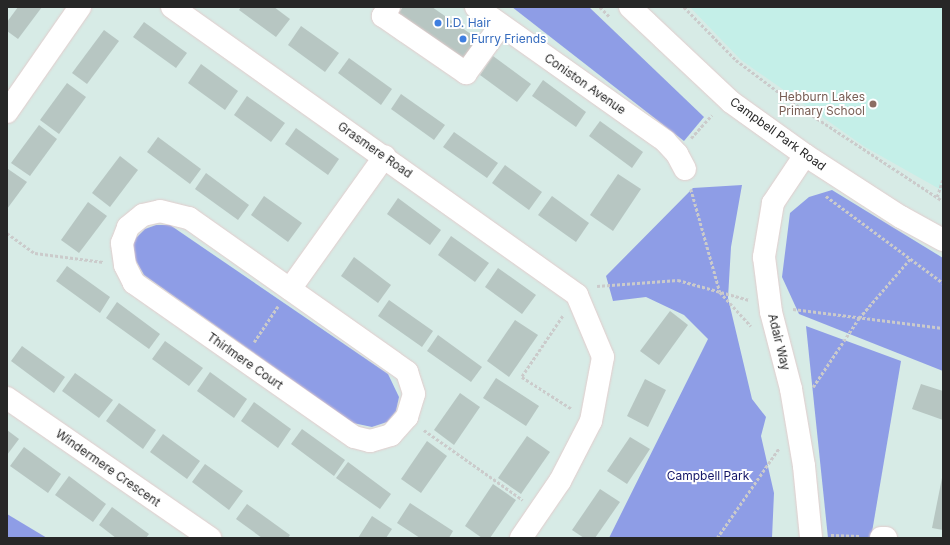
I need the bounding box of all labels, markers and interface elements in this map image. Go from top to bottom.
place label: I.D. Hair [446,16,491,30]
marker: I.D. Hair [433,18,443,28]
place label: Furry Friends [471,32,546,46]
marker: Furry Friends [458,34,468,44]
street label: Coniston Avenue [542,51,628,117]
place label: Hebburn Lakes Primary School [779,90,865,118]
street label: Campbell Park Road [727,94,829,174]
marker: Hebburn Lakes Primary School [868,99,878,109]
street label: Grasmere Road [335,119,415,181]
street label: Adair Way [765,312,793,372]
street label: Thirlmere Court [204,330,286,392]
street label: Windermere Crescent [53,426,163,510]
park label: Campbell Park [667,469,749,483]

